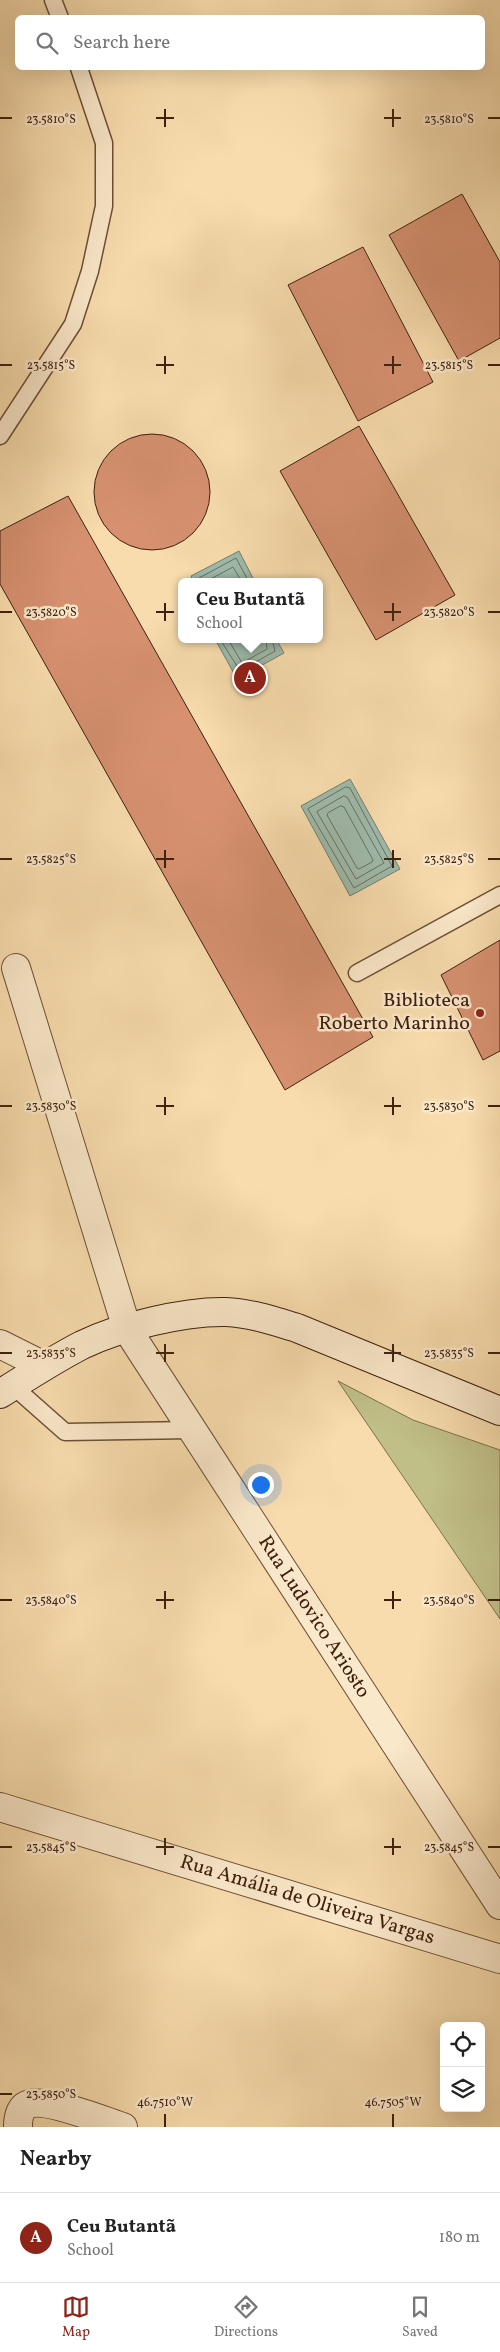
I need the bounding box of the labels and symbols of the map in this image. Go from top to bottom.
text: 23.5810°S [26,112,76,128]
text: 23.5810°S [424,112,474,128]
text: 23.5815°S [27,358,75,374]
text: 23.5815°S [425,358,473,374]
text: 23.5820°S [25,605,77,621]
text: 23.5820°S [423,605,475,621]
pin: A [234,659,266,697]
text: 23.5825°S [26,852,76,868]
text: 23.5825°S [424,852,474,868]
place label: Biblioteca Roberto Marinho [319,987,470,1038]
marker: Biblioteca Roberto Marinho [474,1007,486,1019]
text: 23.5830°S [26,1099,76,1115]
text: 23.5830°S [424,1099,474,1115]
text: 23.5835°S [26,1346,76,1362]
text: 23.5835°S [424,1346,474,1362]
your location [248,1472,274,1498]
street label: Rua Ludovico Ariosto [251,1530,377,1704]
text: 23.5840°S [25,1593,77,1609]
text: 23.5840°S [423,1593,475,1609]
text: 23.5845°S [26,1840,76,1856]
text: 23.5845°S [424,1840,474,1856]
street label: Rua Amália de Oliveira Vargas [176,1848,438,1952]
text: 23.5850°S [26,2087,76,2103]
text: 46.7510°W [137,2095,193,2111]
text: 46.7505°W [364,2095,422,2111]

